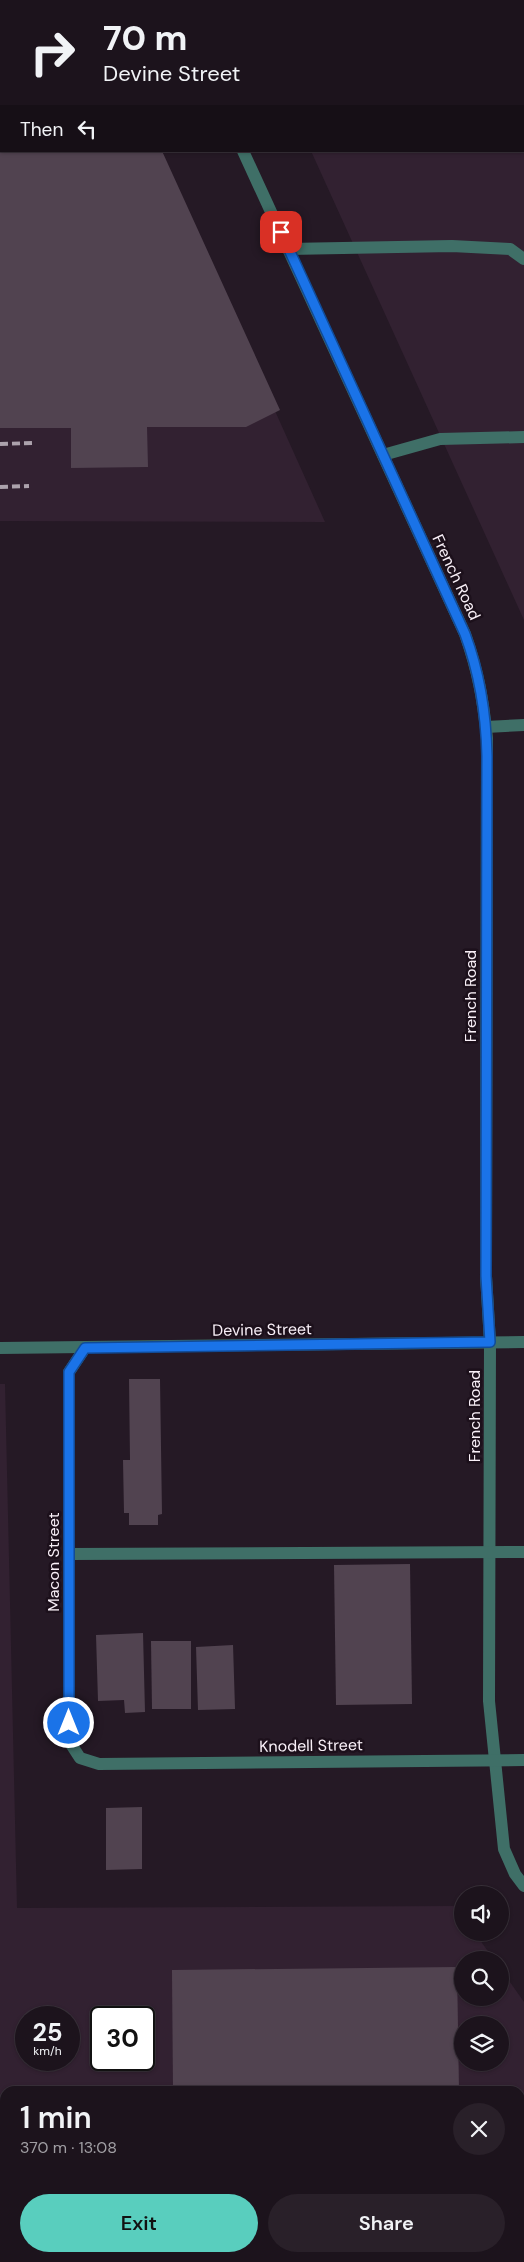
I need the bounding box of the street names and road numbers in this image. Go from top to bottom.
street label: French Road [428,531,486,623]
street label: French Road [460,950,481,1042]
street label: Devine Street [212,1318,312,1341]
street label: French Road [464,1370,485,1462]
street label: Macon Street [43,1512,64,1612]
street label: Knodell Street [259,1734,363,1757]

